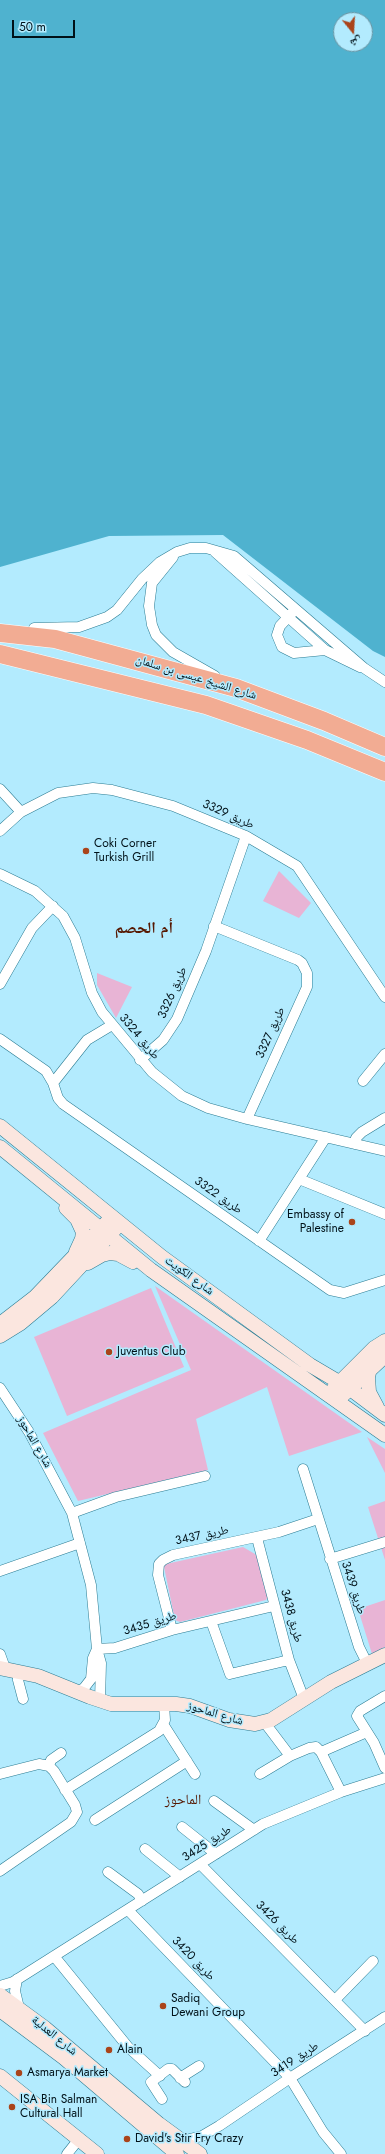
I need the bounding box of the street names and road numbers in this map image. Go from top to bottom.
street label: شارع الشيخ عيسى بن سلمان [134,653,258,703]
street label: طريق 3329 [200,797,256,833]
street label: طريق 3326 [155,965,191,1021]
street label: طريق 3327 [253,1005,289,1061]
street label: طريق 3324 [116,1011,162,1063]
street label: طريق 3322 [191,1174,245,1218]
street label: شارع الكويت [162,1253,216,1299]
street label: شارع الماحوز [13,1413,55,1471]
street label: طريق 3437 [174,1523,230,1549]
street label: طريق 3439 [338,1560,368,1616]
street label: طريق 3438 [277,1588,305,1644]
street label: طريق 3435 [122,1609,178,1639]
street label: شارع الماحوز [185,1699,245,1729]
street label: طريق 3425 [180,1823,234,1865]
street label: طريق 3426 [252,1898,302,1948]
street label: طريق 3420 [168,1934,218,1984]
street label: شارع العدلية [28,2013,80,2059]
street label: طريق 3419 [268,2039,322,2081]

